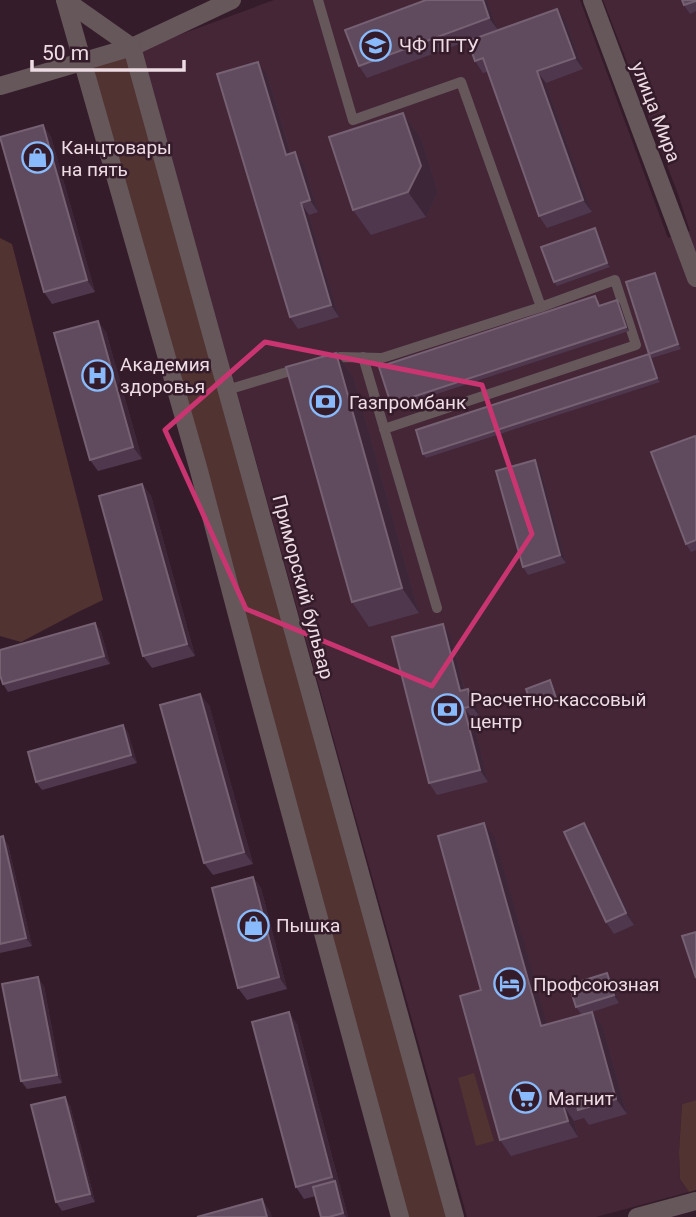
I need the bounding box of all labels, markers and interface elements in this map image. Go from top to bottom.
scale bar [32,28,184,72]
school or university icon: ЧФ ПГТУ [359,28,393,62]
place label: ЧФ ПГТУ [399,34,479,57]
text: 50 m [42,41,89,65]
street label: улица Мира [626,59,686,165]
place label: Канцтовары на пять [61,136,172,181]
shop icon: Канцтовары на пять [21,141,55,175]
place label: Академия здоровья [120,353,210,398]
hospital icon: Академия здоровья [80,358,114,392]
bank icon: Газпромбанк [309,385,343,419]
place label: Газпромбанк [349,391,467,414]
street label: Приморский бульвар [267,492,339,682]
place label: Расчетно-кассовый центр [470,688,647,733]
bank icon: Расчетно-кассовый центр [430,693,464,727]
shop icon: Пышка [236,908,270,942]
place label: Пышка [276,914,340,937]
hotel icon: Профсоюзная [493,967,527,1001]
place label: Профсоюзная [533,973,660,996]
supermarket icon: Магнит [508,1081,542,1115]
place label: Магнит [548,1087,614,1110]

